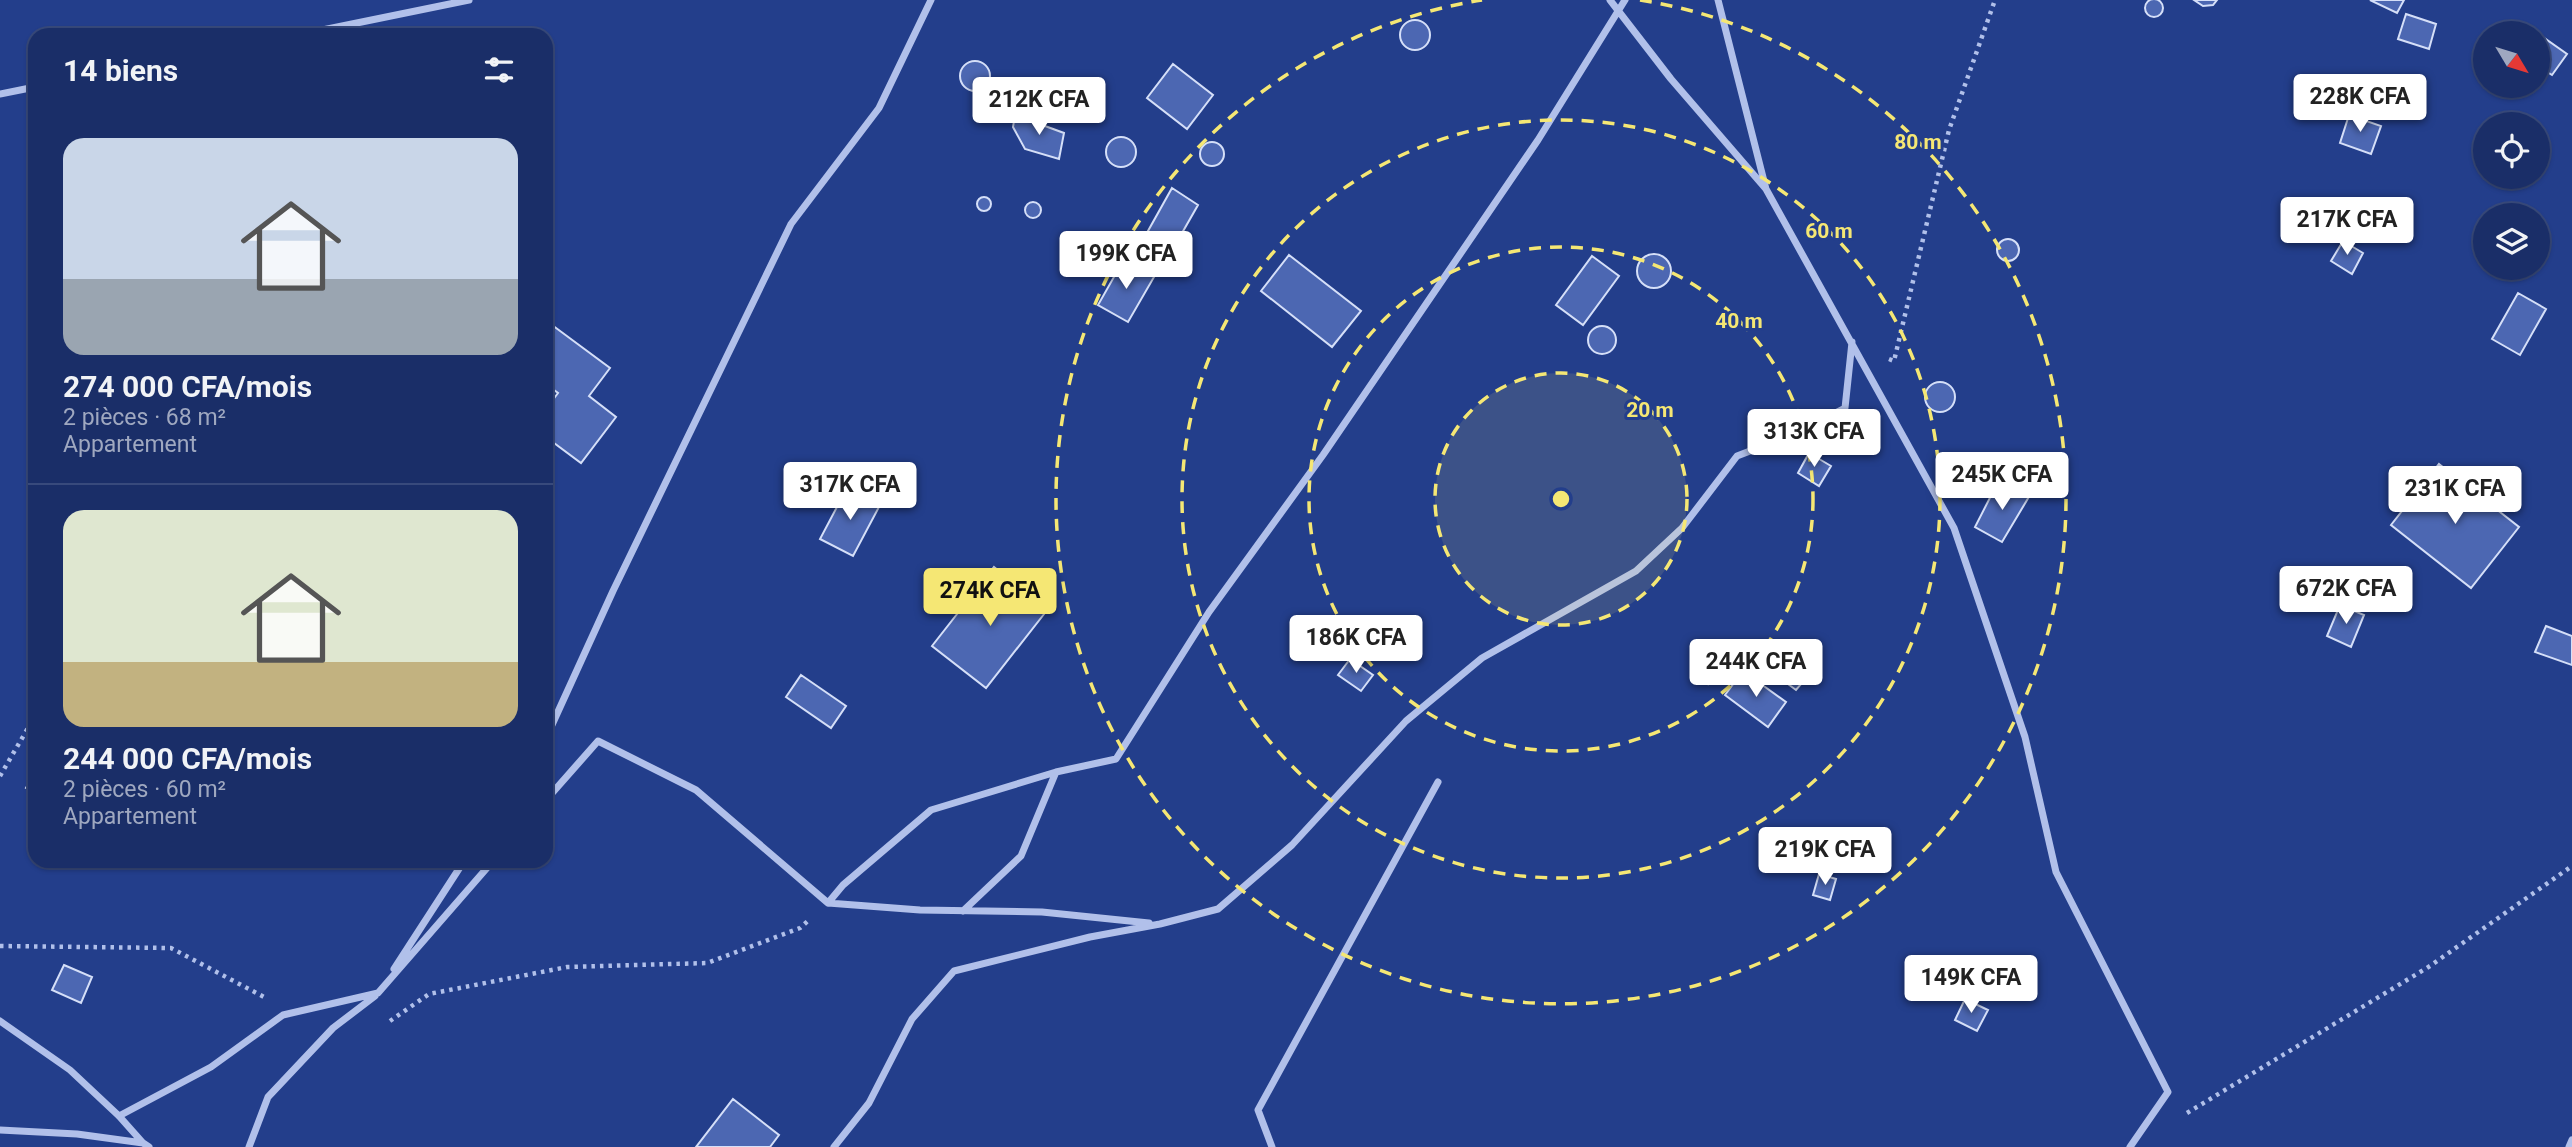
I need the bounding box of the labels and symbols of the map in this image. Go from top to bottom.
north arrow [2473,21,2550,98]
pin: 228K CFA [2288,74,2432,134]
pin: 212K CFA [967,78,1111,137]
text: 80 m [1894,130,1942,154]
pin: 217K CFA [2275,198,2419,257]
text: 60 m [1805,219,1853,243]
pin: 199K CFA [1054,232,1198,291]
text: 40 m [1715,309,1763,333]
text: 20 m [1626,398,1674,422]
pin: 313K CFA [1742,410,1886,469]
pin: 245K CFA [1930,452,2074,512]
pin: 317K CFA [778,462,922,522]
pin: 231K CFA [2383,466,2527,526]
centre of rings [1549,487,1573,511]
pin: 672K CFA [2274,566,2418,626]
pin: 274K CFA [918,568,1062,628]
pin: 186K CFA [1284,616,1428,675]
pin: 244K CFA [1684,640,1828,699]
pin: 219K CFA [1753,828,1897,887]
pin: 149K CFA [1899,956,2043,1015]

